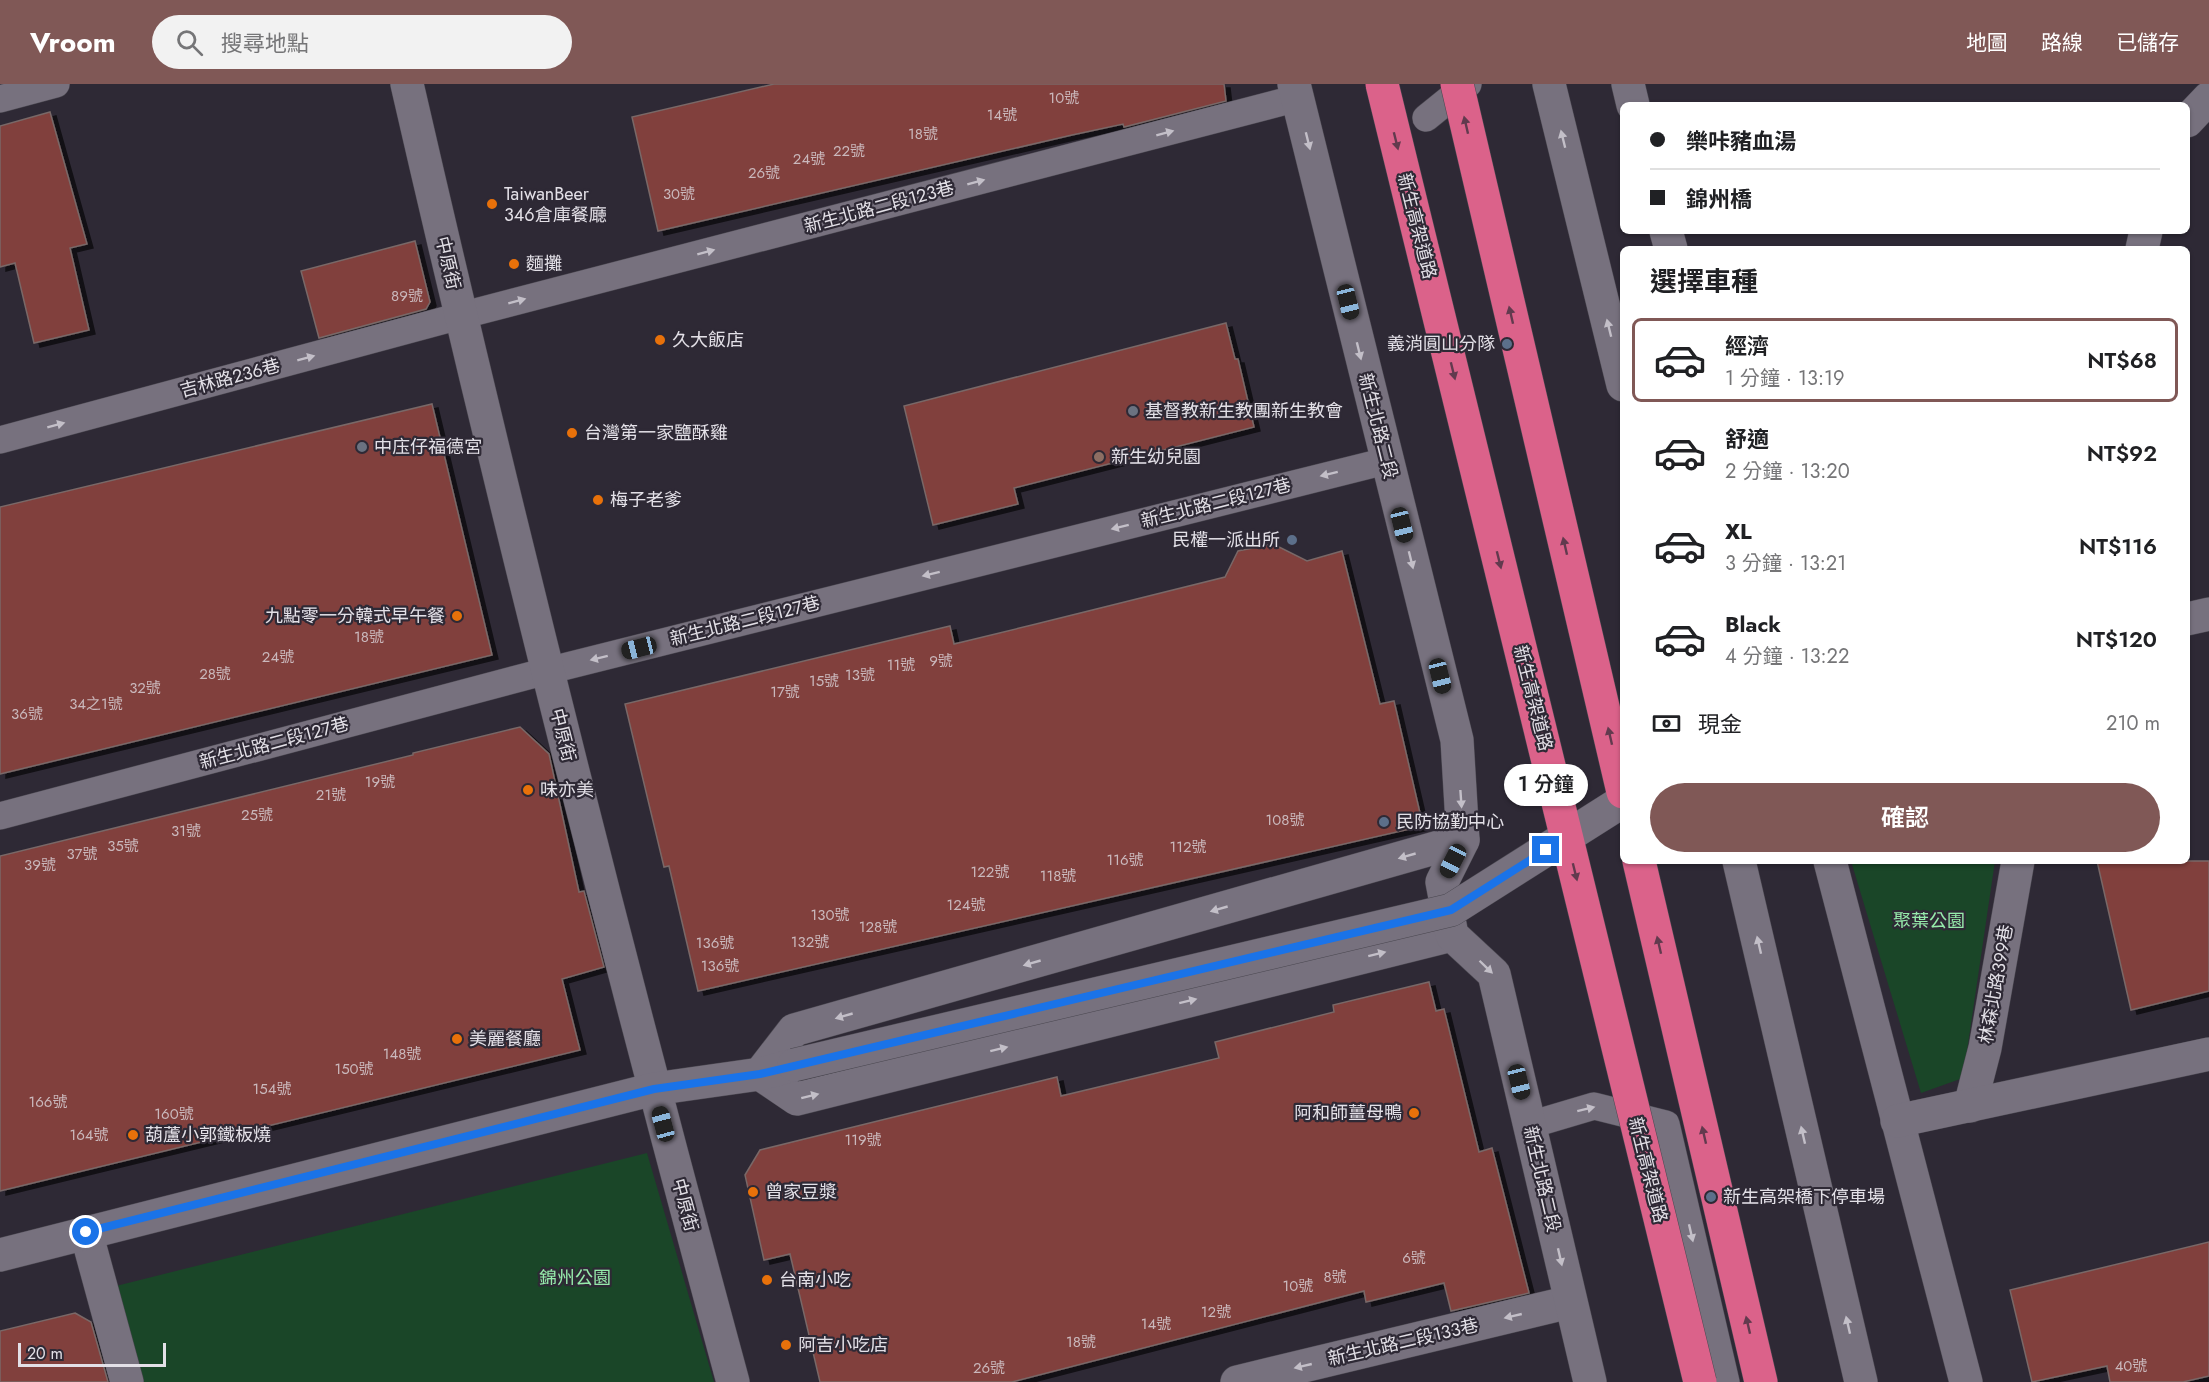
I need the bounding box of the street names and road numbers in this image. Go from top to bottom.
street label: 新生高架道路 [1391,170,1443,282]
street label: 新生北路二段123巷 [801,174,957,240]
street label: 中原街 [429,234,467,292]
street label: 吉林路236巷 [177,352,283,404]
street label: 新生北路二段 [1352,370,1404,482]
street label: 新生北路二段127巷 [1138,472,1294,534]
street label: 新生北路二段127巷 [667,590,823,652]
street label: 新生高架道路 [1507,642,1559,754]
street label: 中原街 [544,706,582,764]
street label: 新生北路二段127巷 [196,711,352,775]
street label: 林森北路399巷 [1973,922,2019,1046]
street label: 新生高架道路 [1622,1114,1674,1226]
street label: 新生北路二段 [1517,1123,1567,1235]
street label: 中原街 [665,1176,705,1234]
street label: 新生北路二段133巷 [1325,1312,1481,1372]

